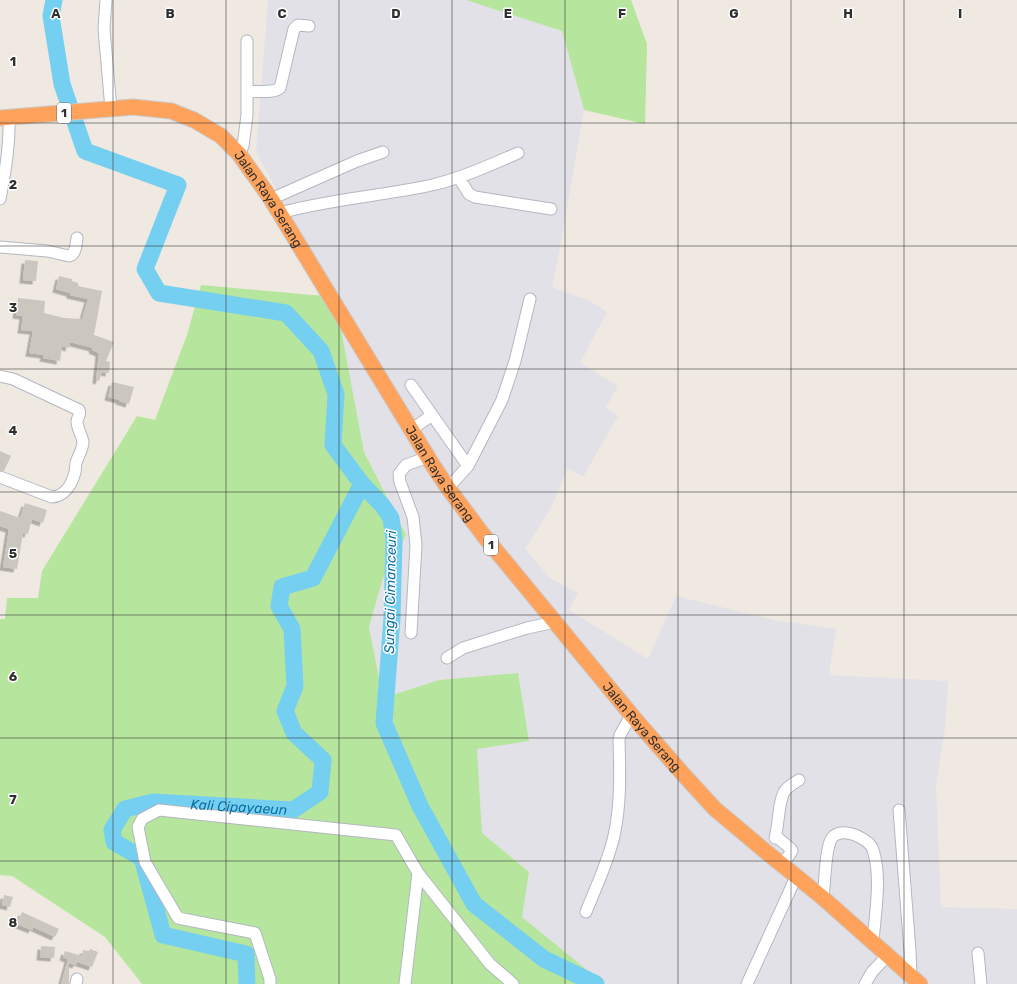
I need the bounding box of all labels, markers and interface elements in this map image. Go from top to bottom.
text: A [51,6,61,21]
text: B [165,6,175,21]
text: C [277,6,287,21]
text: D [391,6,401,21]
text: E [504,6,512,21]
text: F [618,6,626,21]
text: G [729,6,739,21]
text: H [843,6,853,21]
text: I [958,6,962,21]
text: 1 [10,54,16,69]
road number: 1 [57,103,71,123]
street label: Jalan Raya Serang [231,148,306,251]
text: 2 [9,177,17,192]
text: 3 [9,300,18,315]
text: 4 [9,423,18,438]
street label: Jalan Raya Serang [402,423,478,525]
water label: Sungai Cimanceuri [381,529,400,654]
road number: 1 [484,535,498,555]
text: 5 [9,546,17,561]
text: 6 [9,669,18,684]
street label: Jalan Raya Serang [599,679,684,775]
text: 7 [9,792,17,807]
water label: Kali Cipayaeun [190,796,288,819]
text: 8 [9,915,18,930]

